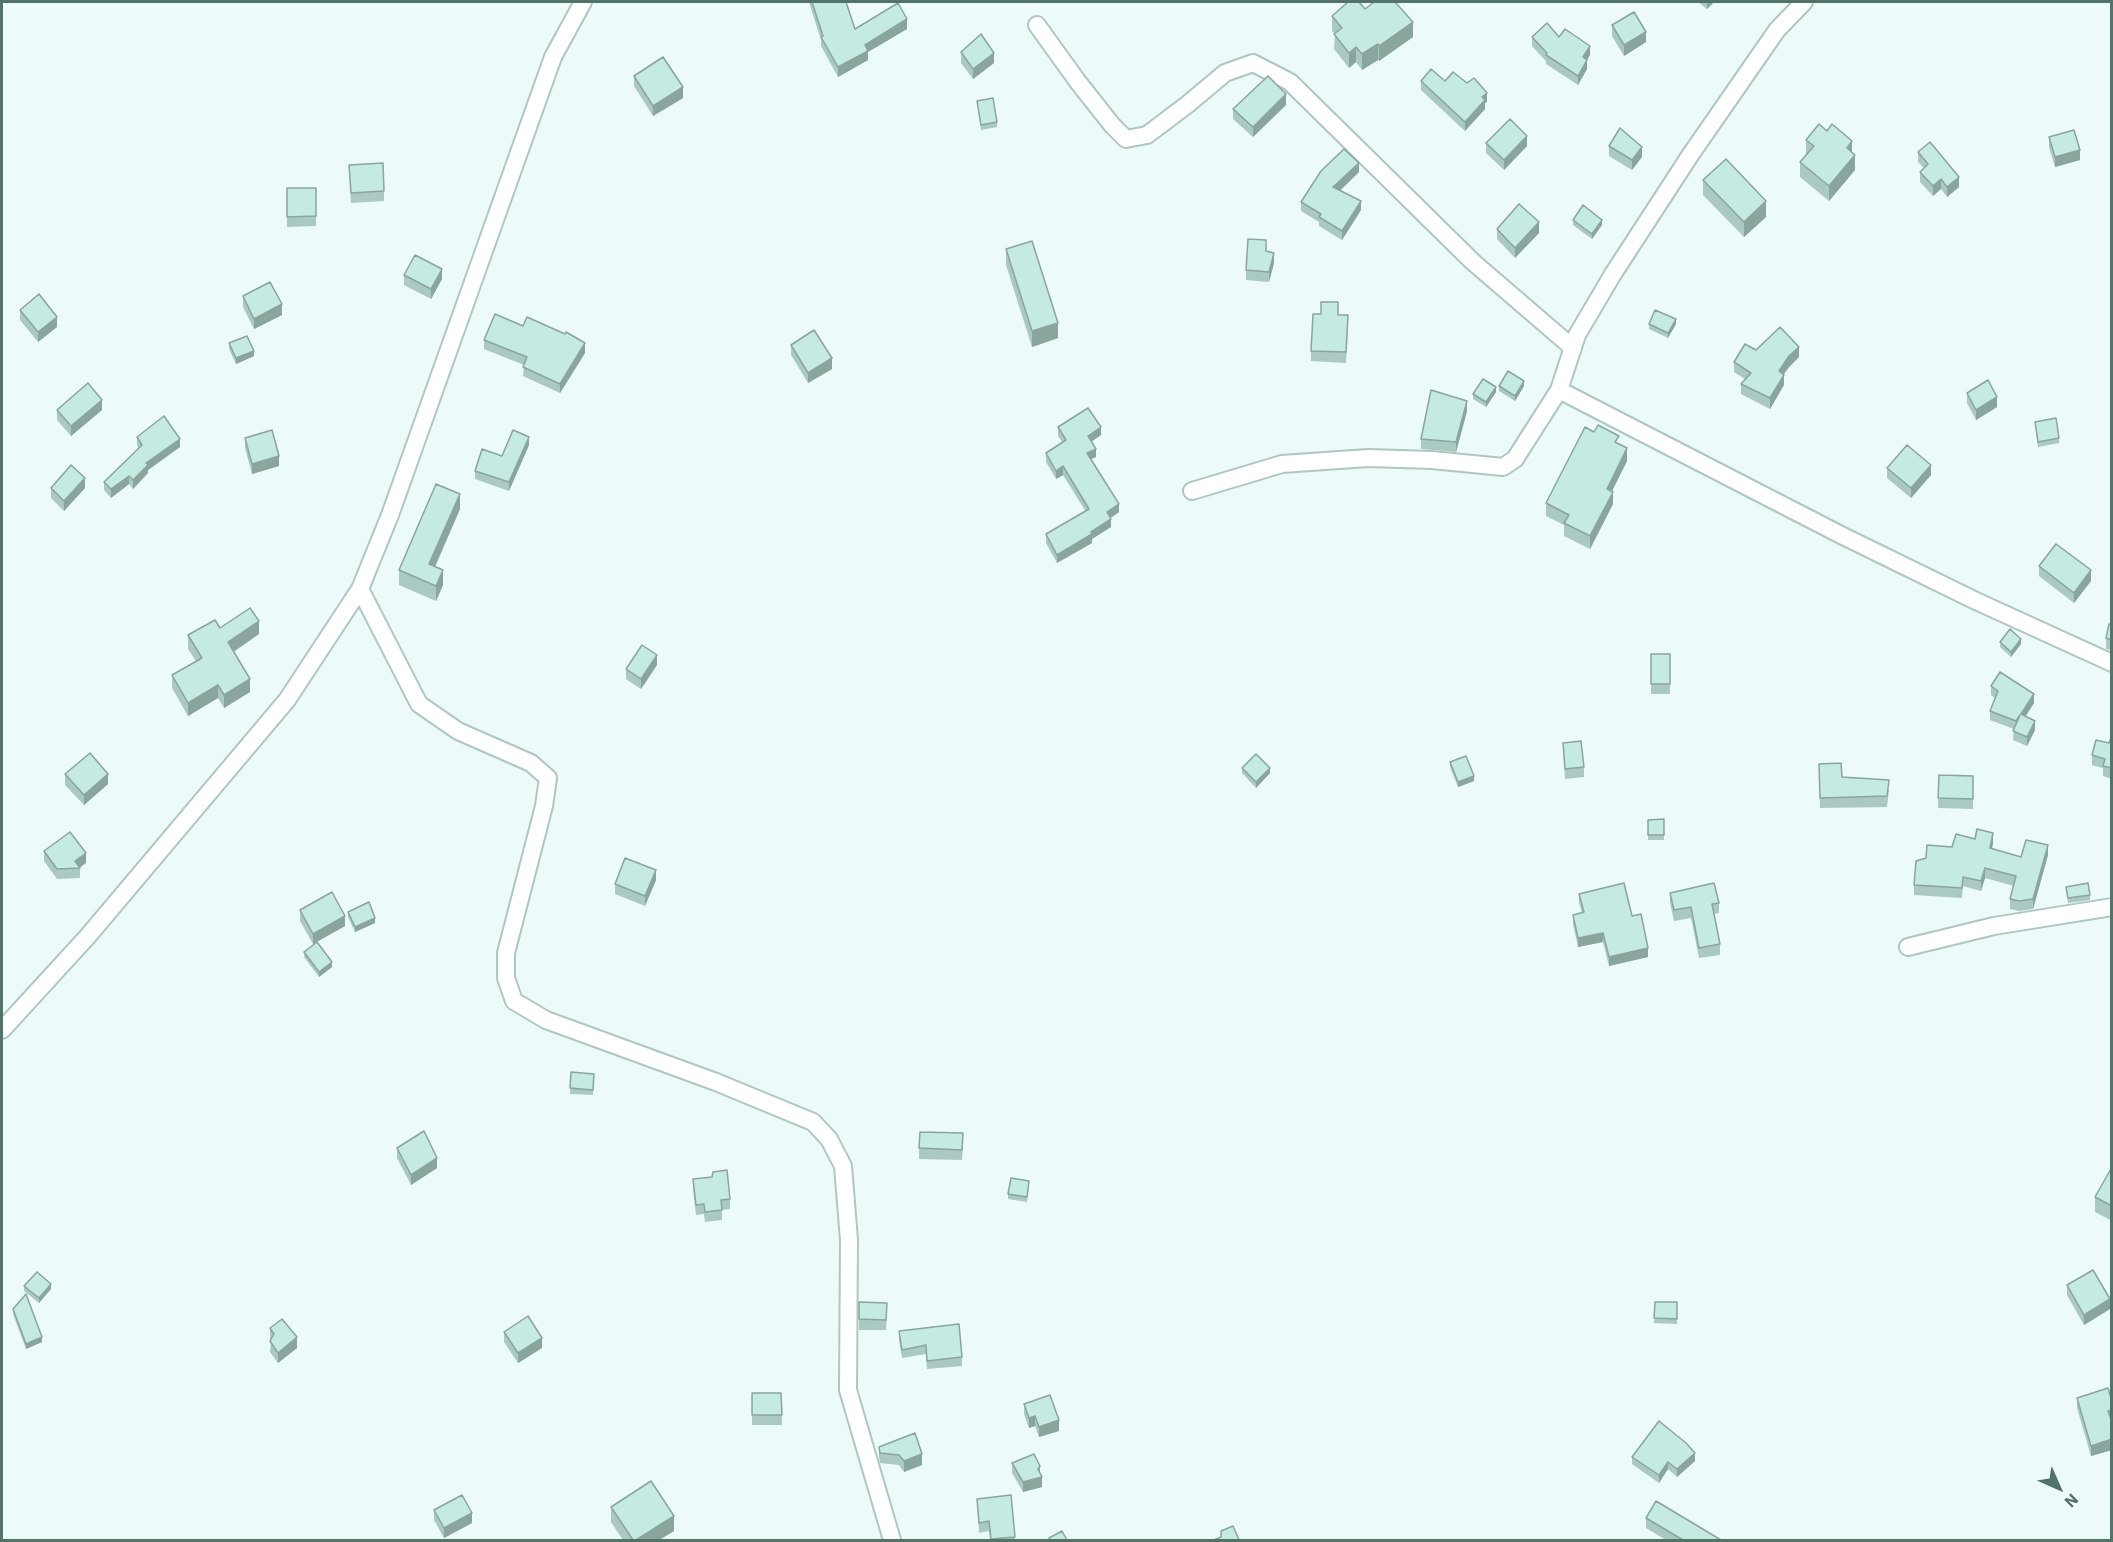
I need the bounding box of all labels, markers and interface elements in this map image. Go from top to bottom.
north arrow [2029,1458,2089,1518]
text: N [2061,1490,2083,1512]

